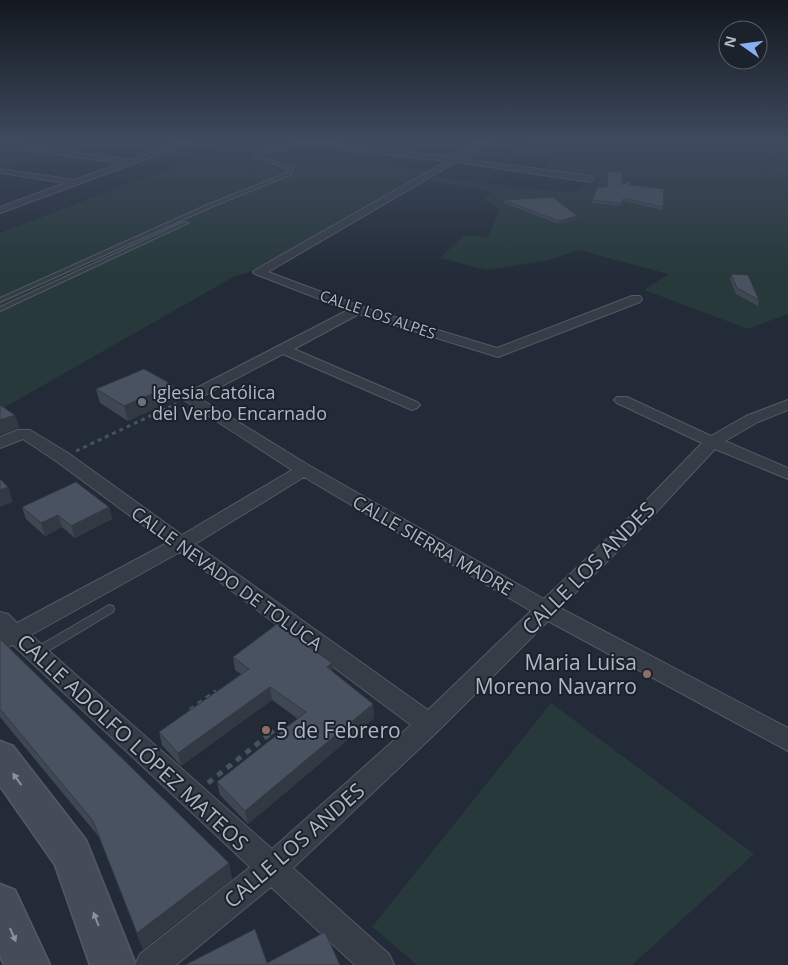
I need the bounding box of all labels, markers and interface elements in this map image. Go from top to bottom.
north arrow [718,20,768,70]
text: N [719,34,740,50]
street label: CALLE LOS ALPES [317,285,439,343]
place label: Iglesia Católica del Verbo Encarnado [152,380,327,425]
marker: Iglesia Católica del Verbo Encarnado [136,396,148,408]
street label: CALLE SIERRA MADRE [349,489,517,601]
street label: CALLE LOS ANDES [515,495,661,641]
street label: CALLE NEVADO DE TOLUCA [127,501,328,656]
street label: CALLE ADOLFO LÓPEZ MATEOS [11,627,255,857]
place label: Maria Luisa Moreno Navarro [475,648,637,700]
marker: Maria Luisa Moreno Navarro [641,668,653,680]
place label: 5 de Febrero [276,716,401,744]
marker: 5 de Febrero [260,724,272,736]
one-way arrow [11,773,22,786]
street label: CALLE LOS ANDES [218,776,370,914]
one-way arrow [92,912,99,927]
one-way arrow [10,928,18,942]

